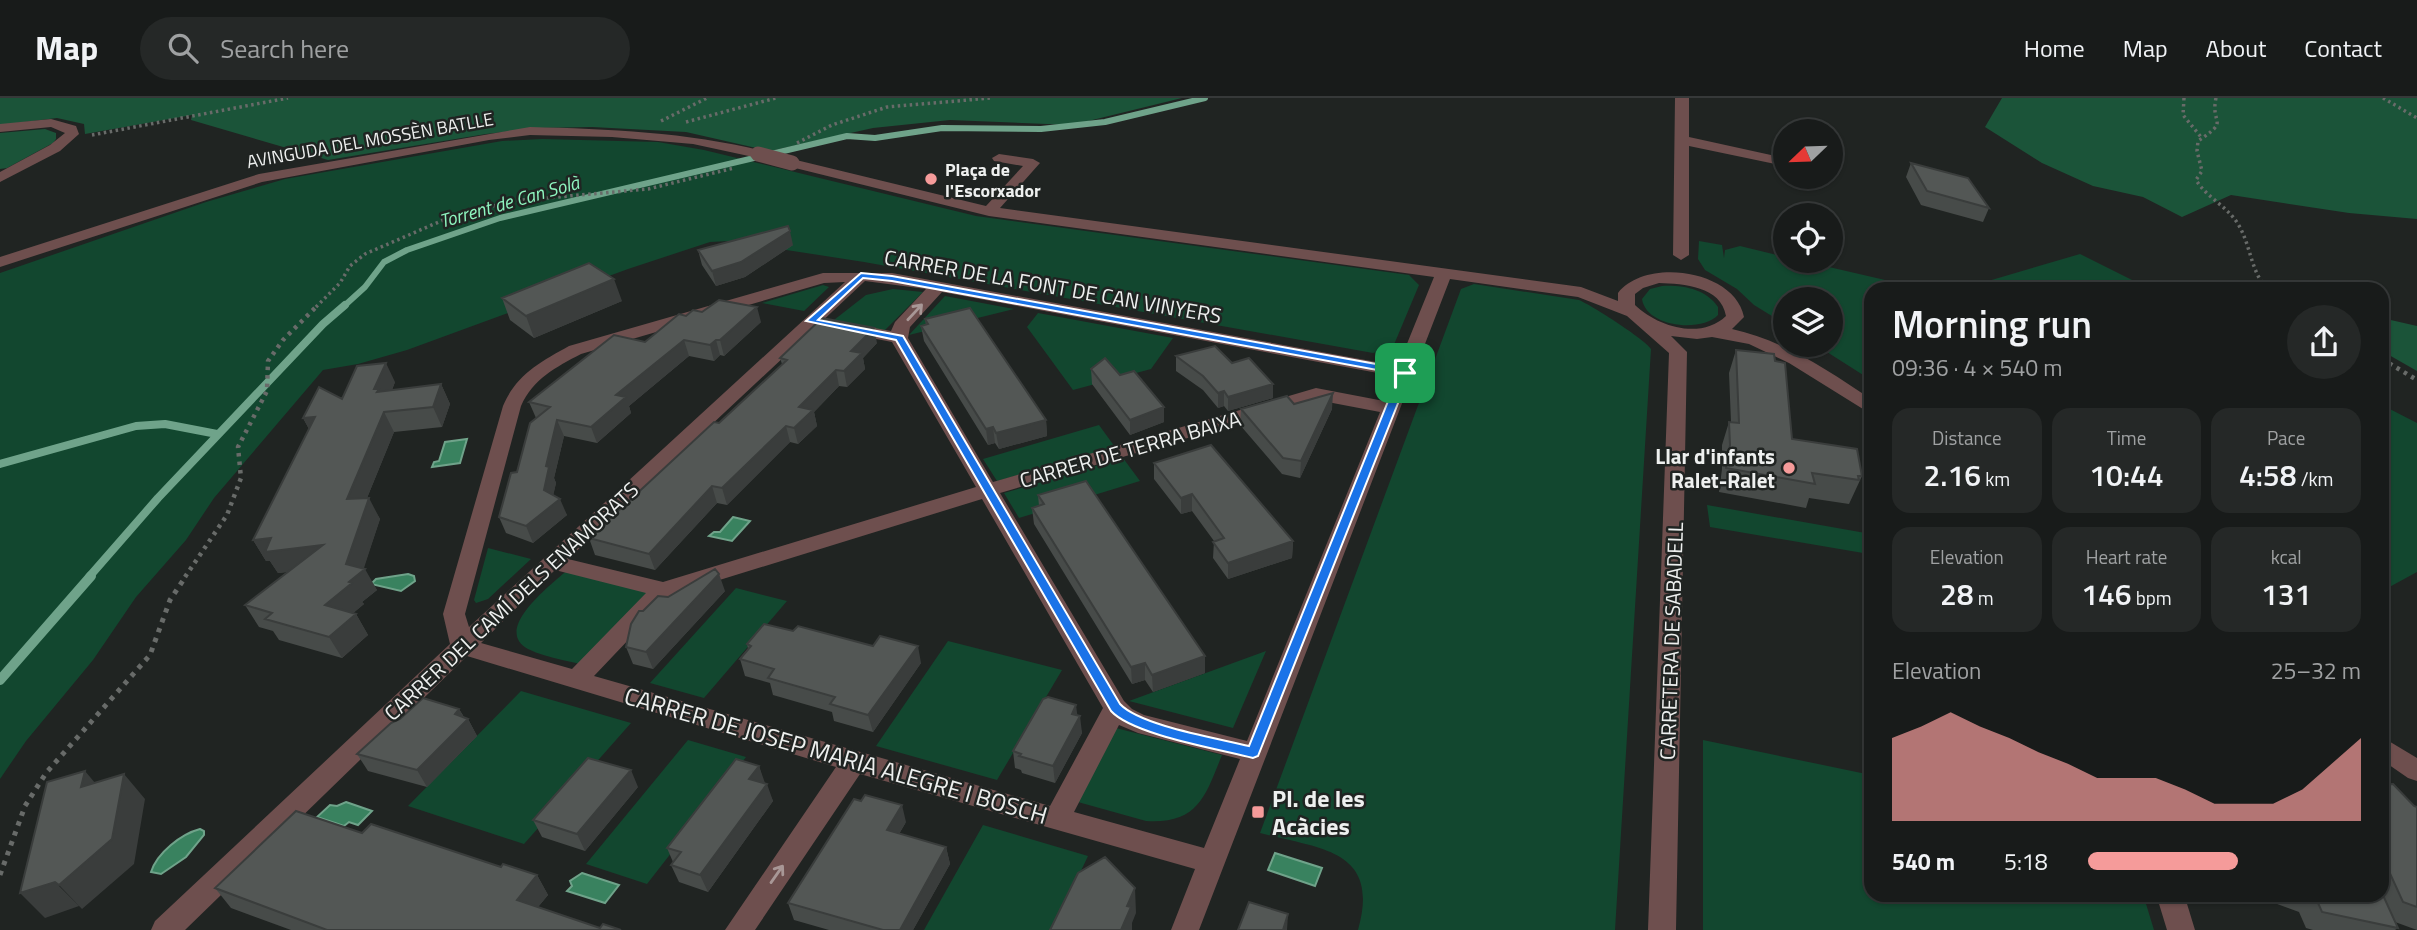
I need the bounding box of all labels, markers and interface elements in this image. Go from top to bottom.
search box [140,17,630,80]
text: Map [35,23,98,73]
icon: search [164,29,202,67]
text: Search here [220,29,349,68]
text: Home [2024,30,2085,66]
text: Map [2123,30,2168,66]
text: About [2206,30,2266,66]
text: Contact [2304,30,2382,66]
street label: AVINGUDA DEL MOSSÈN BATLLE [244,105,496,175]
north arrow [1773,119,1843,189]
map controls [1773,119,1843,357]
place label: Plaça de l'Escorxador [945,156,1041,204]
water label: Torrent de Can Solà [436,167,584,235]
marker: Plaça de l'Escorxador [923,171,939,187]
button: locate [1773,203,1843,273]
street label: CARRER DE LA FONT DE CAN VINYERS [882,241,1224,331]
button: layers [1773,287,1843,357]
text: Morning run [1892,295,2092,353]
one-way arrow [906,304,923,321]
button: share [2287,305,2361,379]
pin [1375,343,1435,403]
text: 09:36 · 4 × 540 m [1892,350,2062,385]
icon: arrive [1386,354,1424,392]
street label: CARRER DE TERRA BAIXA [1016,402,1245,496]
text: Distance [1932,423,2002,452]
text: Time [2107,423,2146,452]
text: Pace [2267,423,2305,452]
place label: Llar d'infants Ralet-Ralet [1655,440,1775,496]
text: 2.16 [1923,452,1981,498]
text: 10:44 [2089,452,2164,498]
text: 4:58 [2239,452,2296,498]
marker: Llar d'infants Ralet-Ralet [1781,460,1797,476]
text: km [1981,464,2010,493]
text: /km [2296,464,2333,493]
street label: CARRER DEL CAMÍ DELS ENAMORATS [376,474,646,728]
street label: CARRETERA DE SABADELL [1651,522,1691,760]
text: Elevation [1930,542,2004,571]
text: Heart rate [2086,542,2167,571]
text: kcal [2271,542,2302,571]
text: 28 [1940,571,1974,617]
text: 146 [2081,571,2132,617]
text: 131 [2261,571,2311,617]
text: m [1974,583,1994,612]
text: bpm [2132,583,2172,612]
text: Elevation [1892,653,1981,688]
text: 25–32 m [2271,653,2361,688]
street label: CARRER DE JOSEP MARIA ALEGRE I BOSCH [620,677,1052,833]
place label: Pl. de les Acàcies [1272,780,1365,844]
marker: Pl. de les Acàcies [1250,804,1266,820]
text: 540 m [1892,844,1955,879]
text: 5:18 [2004,844,2048,879]
one-way arrow [770,865,784,884]

